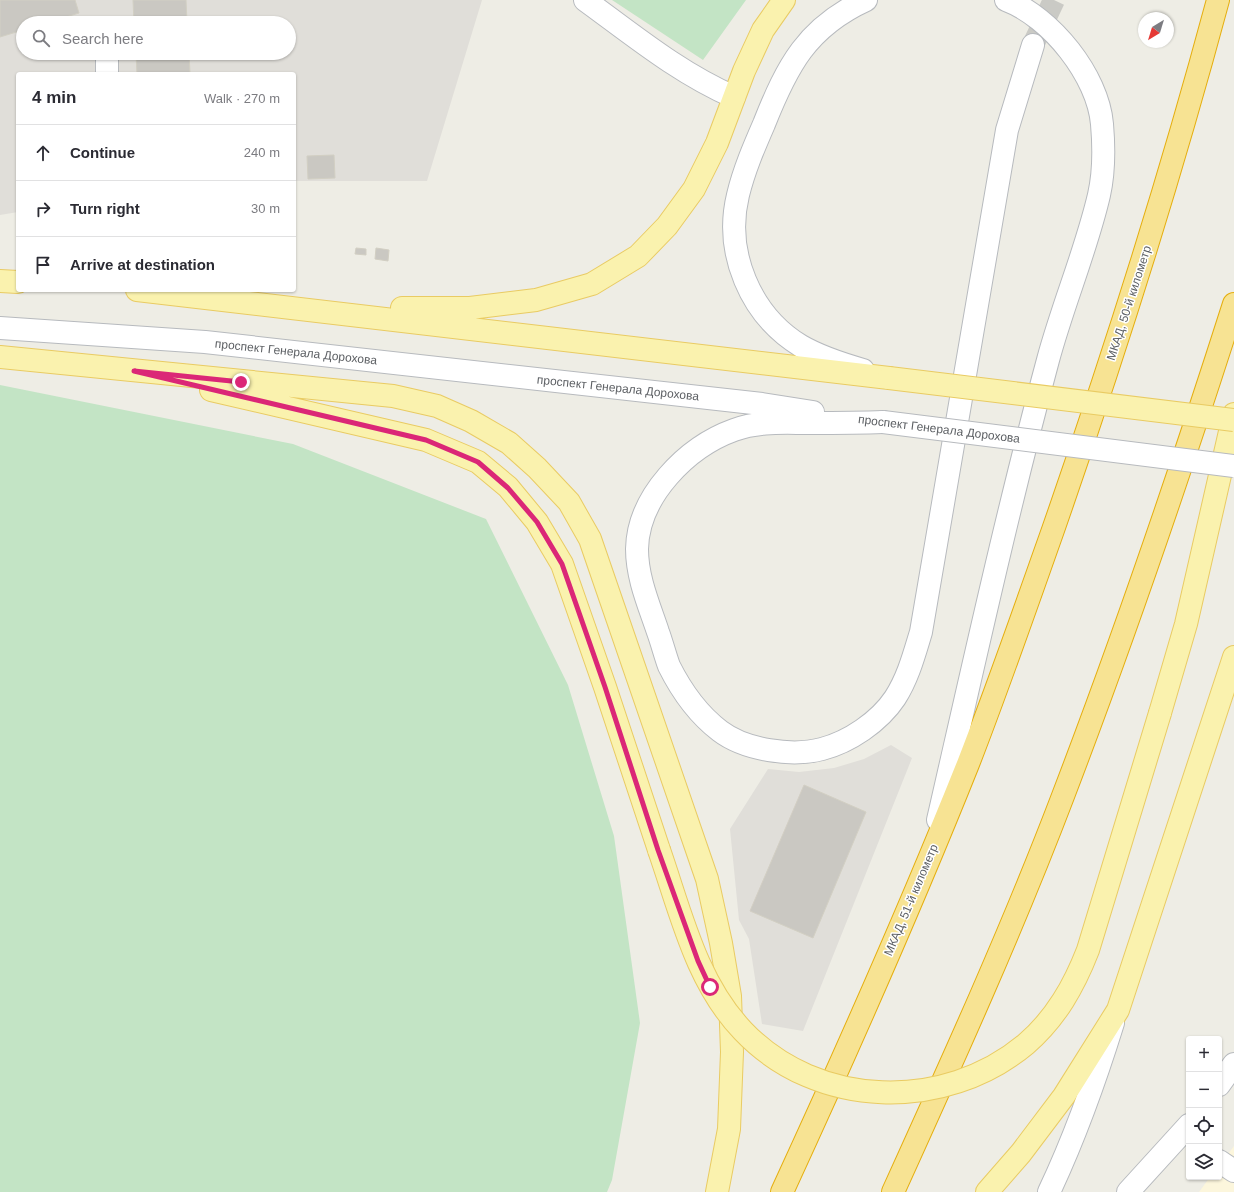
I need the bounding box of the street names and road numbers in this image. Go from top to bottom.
street label: МКАД, 50-й километр [1104,243,1154,362]
street label: проспект Генерала Дорохова [214,337,378,368]
street label: проспект Генерала Дорохова [536,373,700,404]
street label: проспект Генерала Дорохова [857,412,1021,446]
street label: МКАД, 51-й километр [881,842,941,958]

